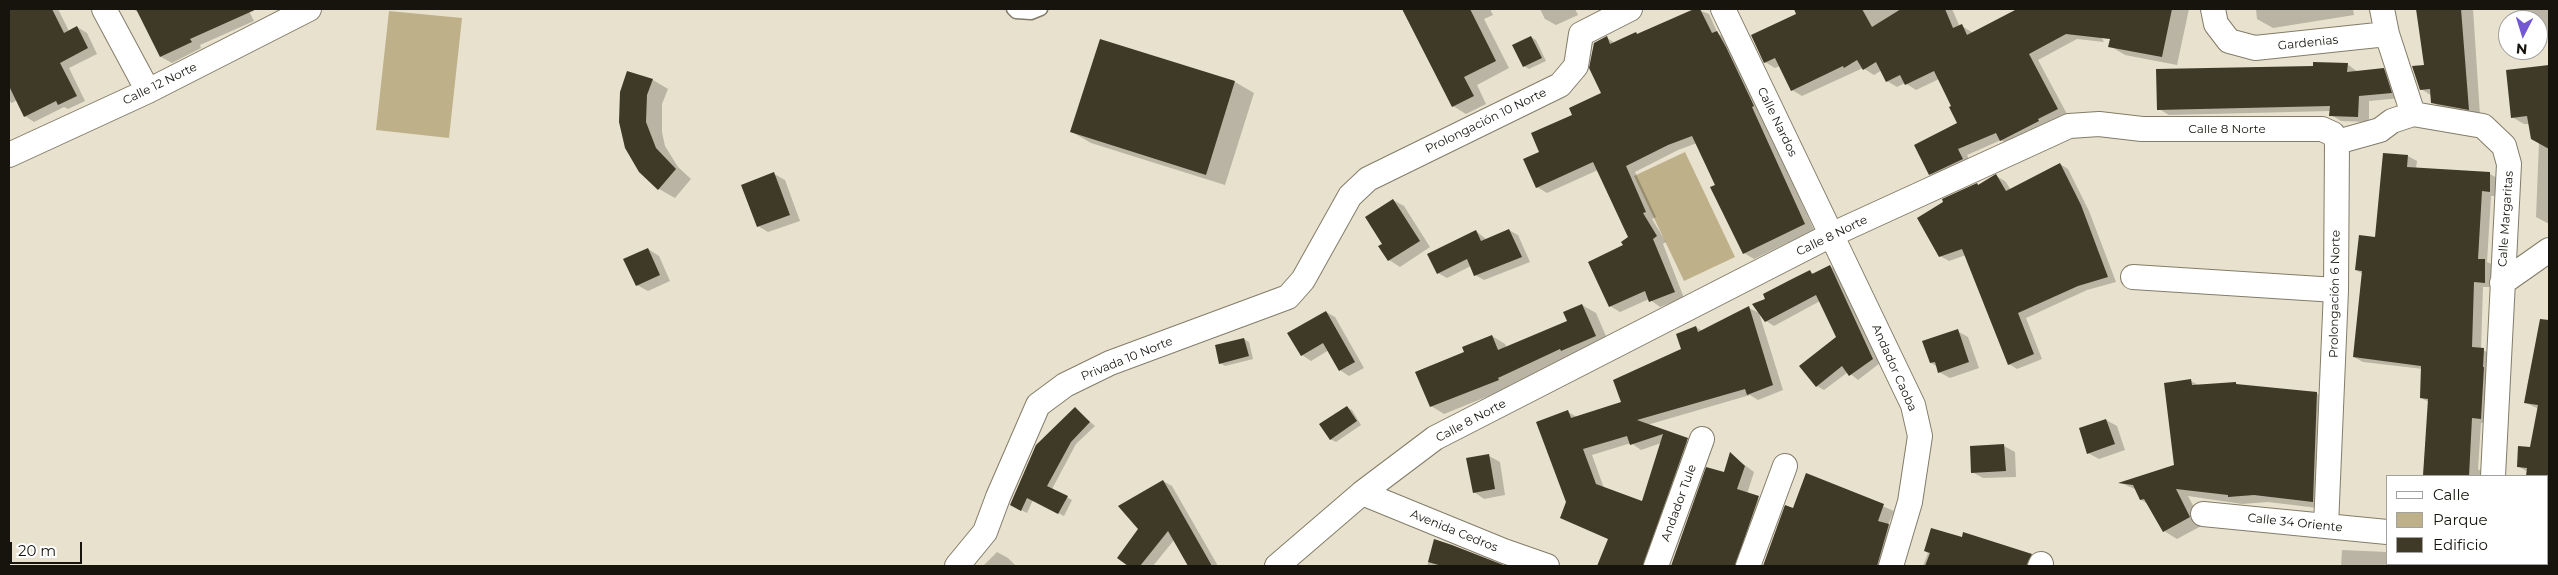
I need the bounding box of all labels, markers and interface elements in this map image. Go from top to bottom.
north arrow [2498,10,2548,60]
street label: Gardenias [2277,33,2339,53]
text: N [2515,39,2528,58]
street label: Calle 12 Norte [121,60,199,108]
street label: Prolongación 10 Norte [1423,85,1549,157]
street label: Calle Nardos [1754,85,1800,159]
street label: Calle 8 Norte [2188,122,2266,136]
street label: Calle Margaritas [2495,170,2517,268]
street label: Calle 8 Norte [1794,213,1870,259]
street label: Prolongación 6 Norte [2327,230,2343,358]
street label: Andador Caoba [1868,322,1920,414]
street label: Privada 10 Norte [1079,334,1175,384]
street label: Calle 8 Norte [1433,396,1509,446]
street label: Andador Tule [1658,463,1700,543]
legend [2386,475,2548,565]
text: Calle [2433,485,2470,504]
street label: Avenida Cedros [1408,507,1500,555]
text: Parque [2433,510,2488,529]
street label: Calle 34 Oriente [2247,511,2343,535]
scale bar [12,532,85,564]
text: Edificio [2433,535,2488,554]
text: 20 m [18,541,56,560]

